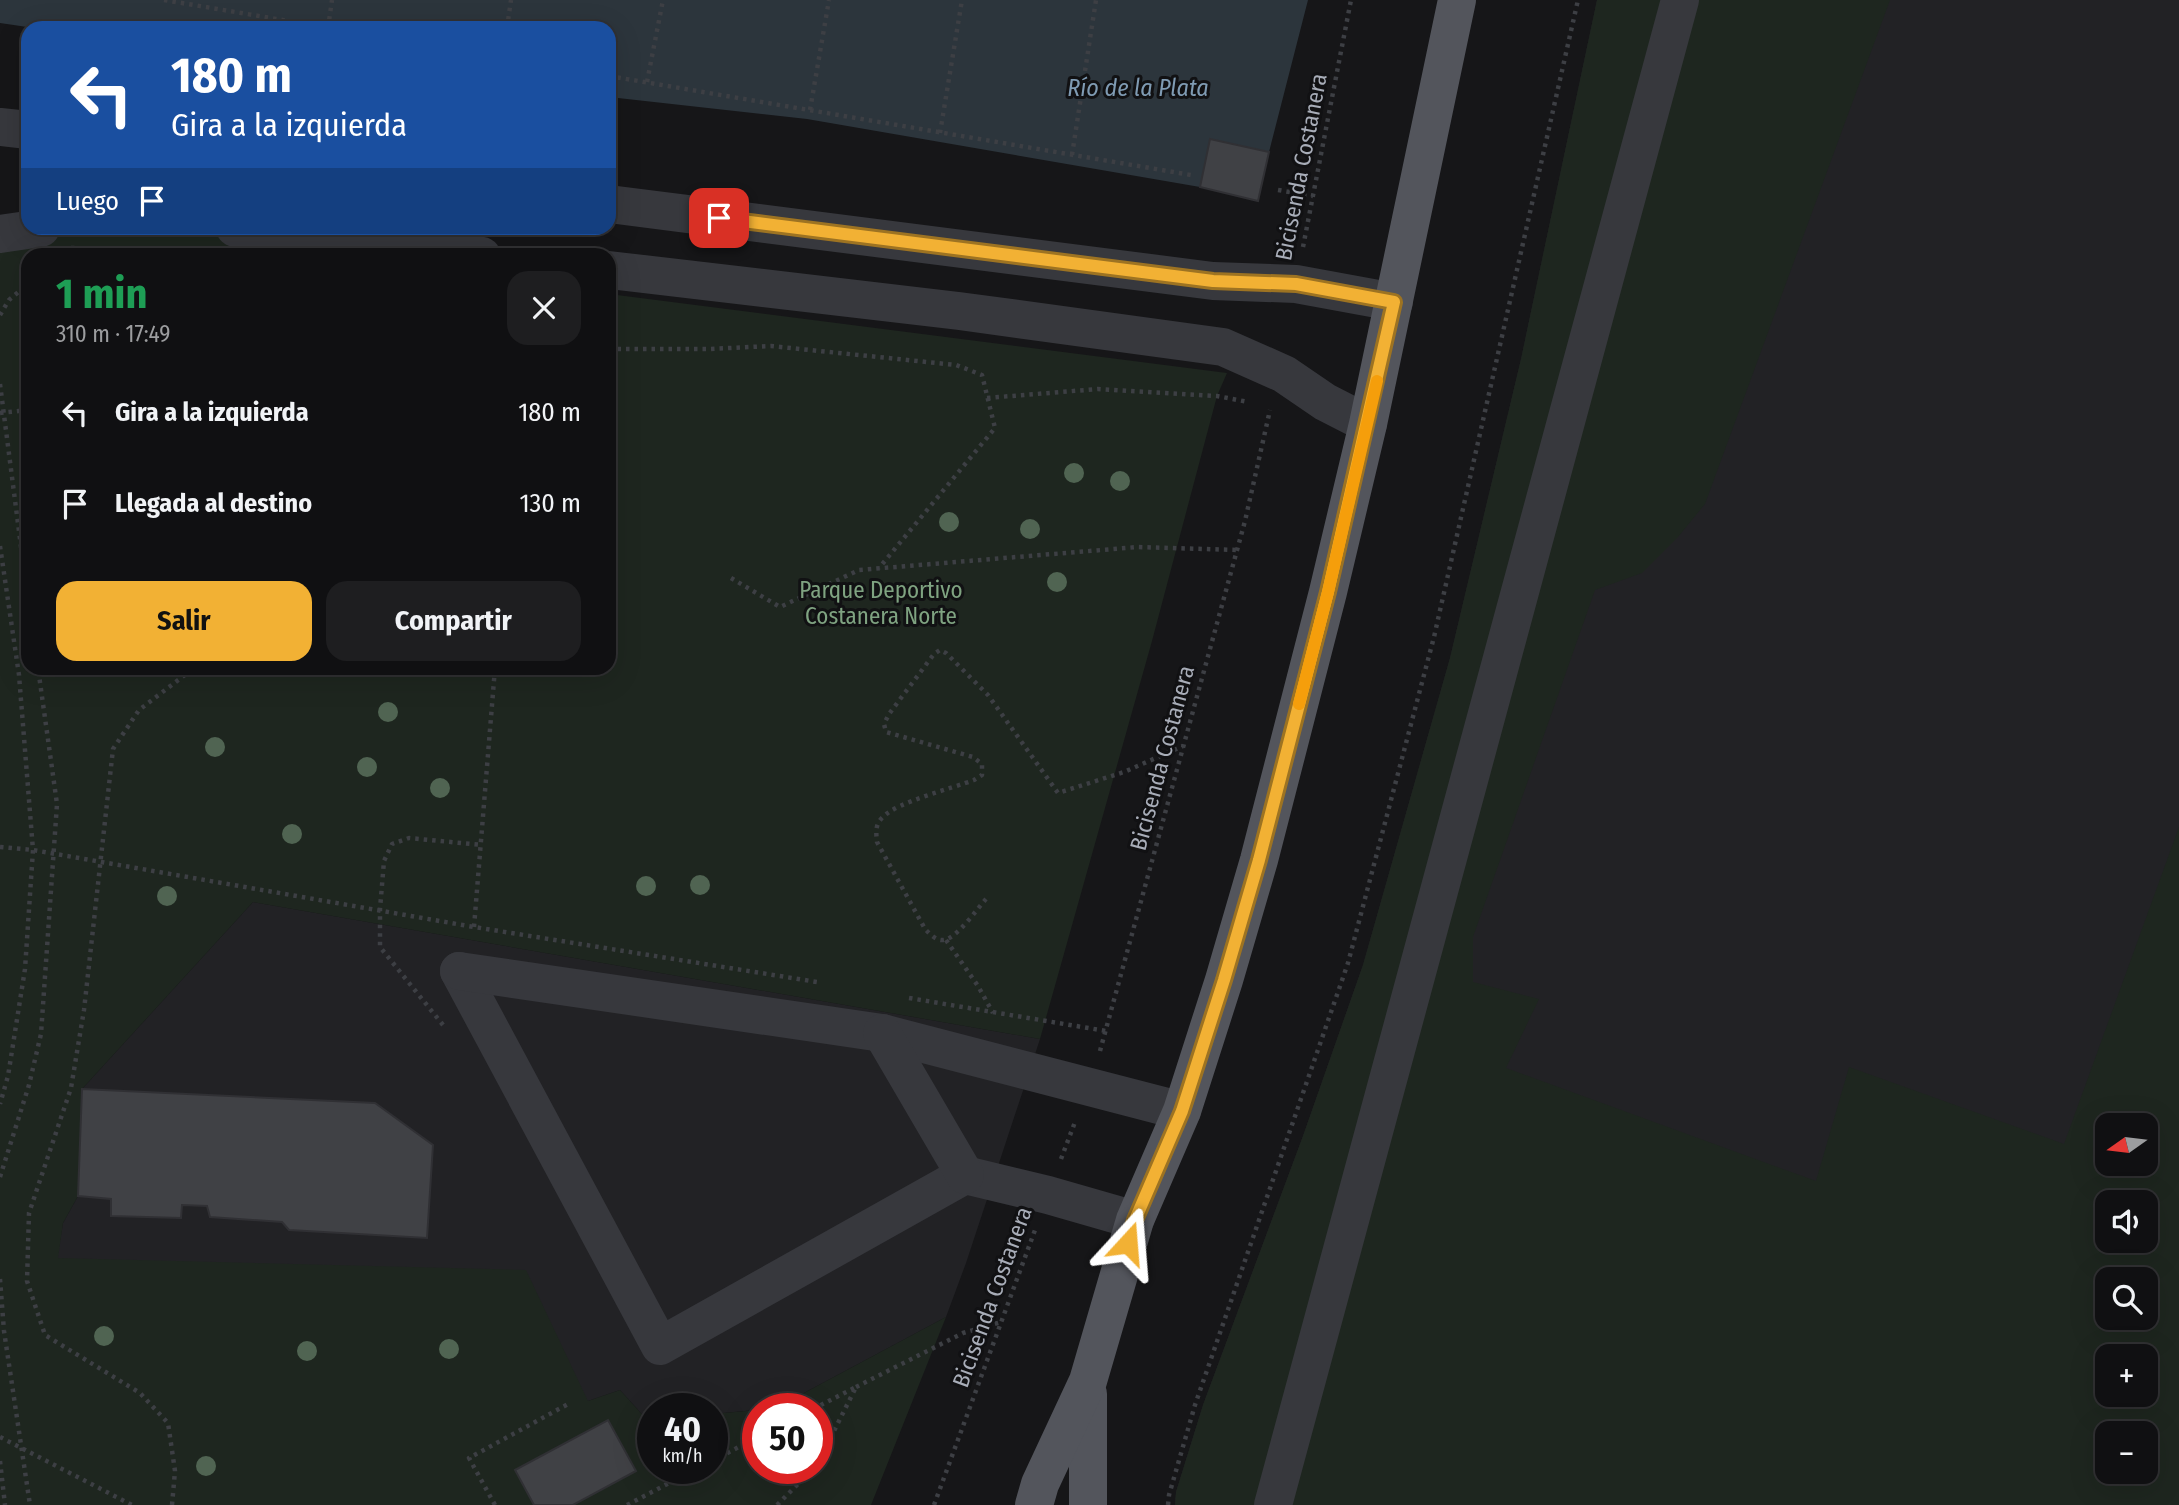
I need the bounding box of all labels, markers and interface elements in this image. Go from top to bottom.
text: 180 m [171,46,292,105]
icon: left [56,49,147,140]
street label: Bicisenda Costanera [1269,71,1333,263]
water label: Río de la Plata [1067,74,1209,102]
text: Gira a la izquierda [171,106,407,144]
icon: arrive [133,182,171,220]
text: Luego [56,186,119,217]
pin [689,188,749,248]
icon: arrive [700,199,738,237]
text: 1 min [56,269,147,319]
button: close [507,271,581,345]
text: 310 m · 17:49 [56,320,171,348]
icon: left [56,394,94,432]
text: Gira a la izquierda [115,397,309,428]
text: 180 m [518,397,581,428]
icon: arrive [56,485,94,523]
text: Llegada al destino [115,488,312,519]
text: 130 m [519,488,581,519]
park label: Parque Deportivo Costanera Norte [799,576,963,630]
button: Salir [56,581,312,661]
button: Compartir [326,581,581,661]
street label: Bicisenda Costanera [1124,663,1200,853]
north arrow [2095,1113,2158,1176]
map controls [2095,1113,2158,1484]
button: sound [2095,1190,2158,1253]
street label: Bicisenda Costanera [946,1203,1038,1391]
position arrow [1091,1206,1165,1280]
button: search [2095,1267,2158,1330]
button: + [2095,1344,2158,1407]
speed limit sign: 50 [742,1393,833,1484]
text: 40 [664,1408,701,1450]
button: − [2095,1421,2158,1484]
text: km/h [662,1445,703,1467]

